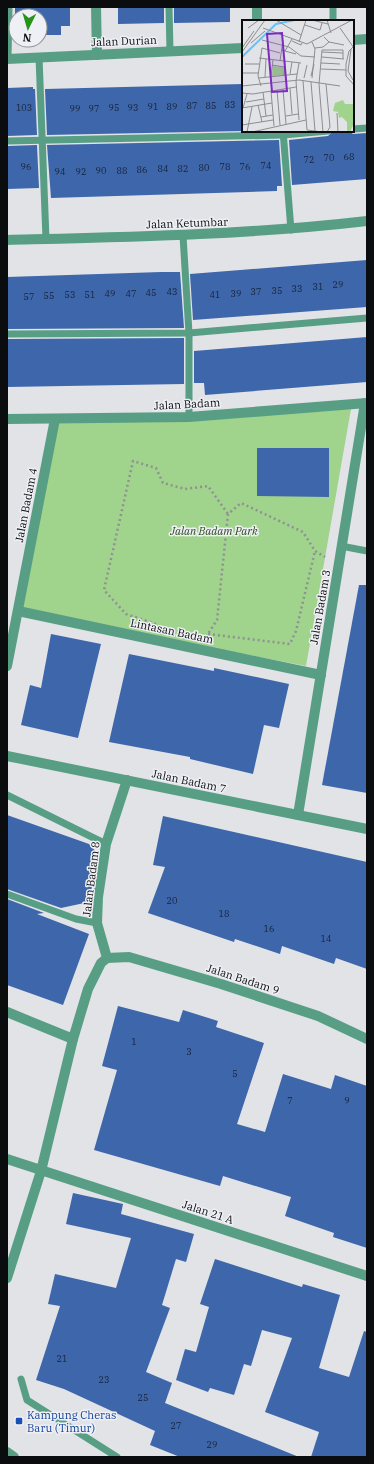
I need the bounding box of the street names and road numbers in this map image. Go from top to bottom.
street label: Jalan Durian [91,33,157,49]
street label: Jalan Ketumbar [146,215,228,231]
street label: Jalan Badam [153,395,221,413]
street label: Jalan Badam 4 [12,466,40,543]
street label: Jalan Badam 3 [307,569,333,645]
street label: Lintasan Badam [129,615,215,647]
street label: Jalan Badam 7 [151,766,227,796]
street label: Jalan Badam 8 [79,841,103,917]
street label: Jalan Badam 9 [205,961,281,997]
street label: Jalan 21 A [181,1197,236,1227]

